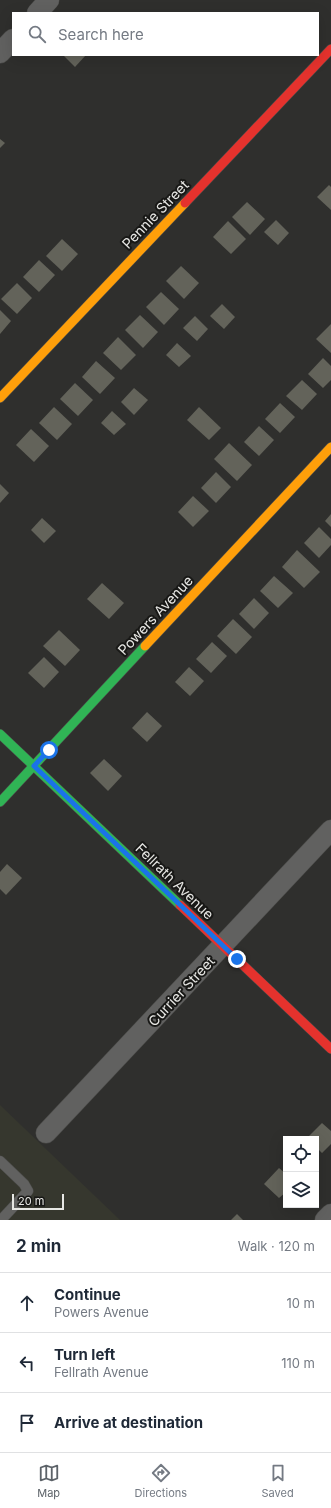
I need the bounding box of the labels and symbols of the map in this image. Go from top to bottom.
street label: Pennie Street [118,176,192,252]
street label: Powers Avenue [114,572,196,658]
route start [40,741,58,759]
street label: Fellrath Avenue [132,840,218,922]
route end [228,950,246,968]
street label: Currier Street [144,952,218,1030]
scale bar [12,1192,64,1211]

